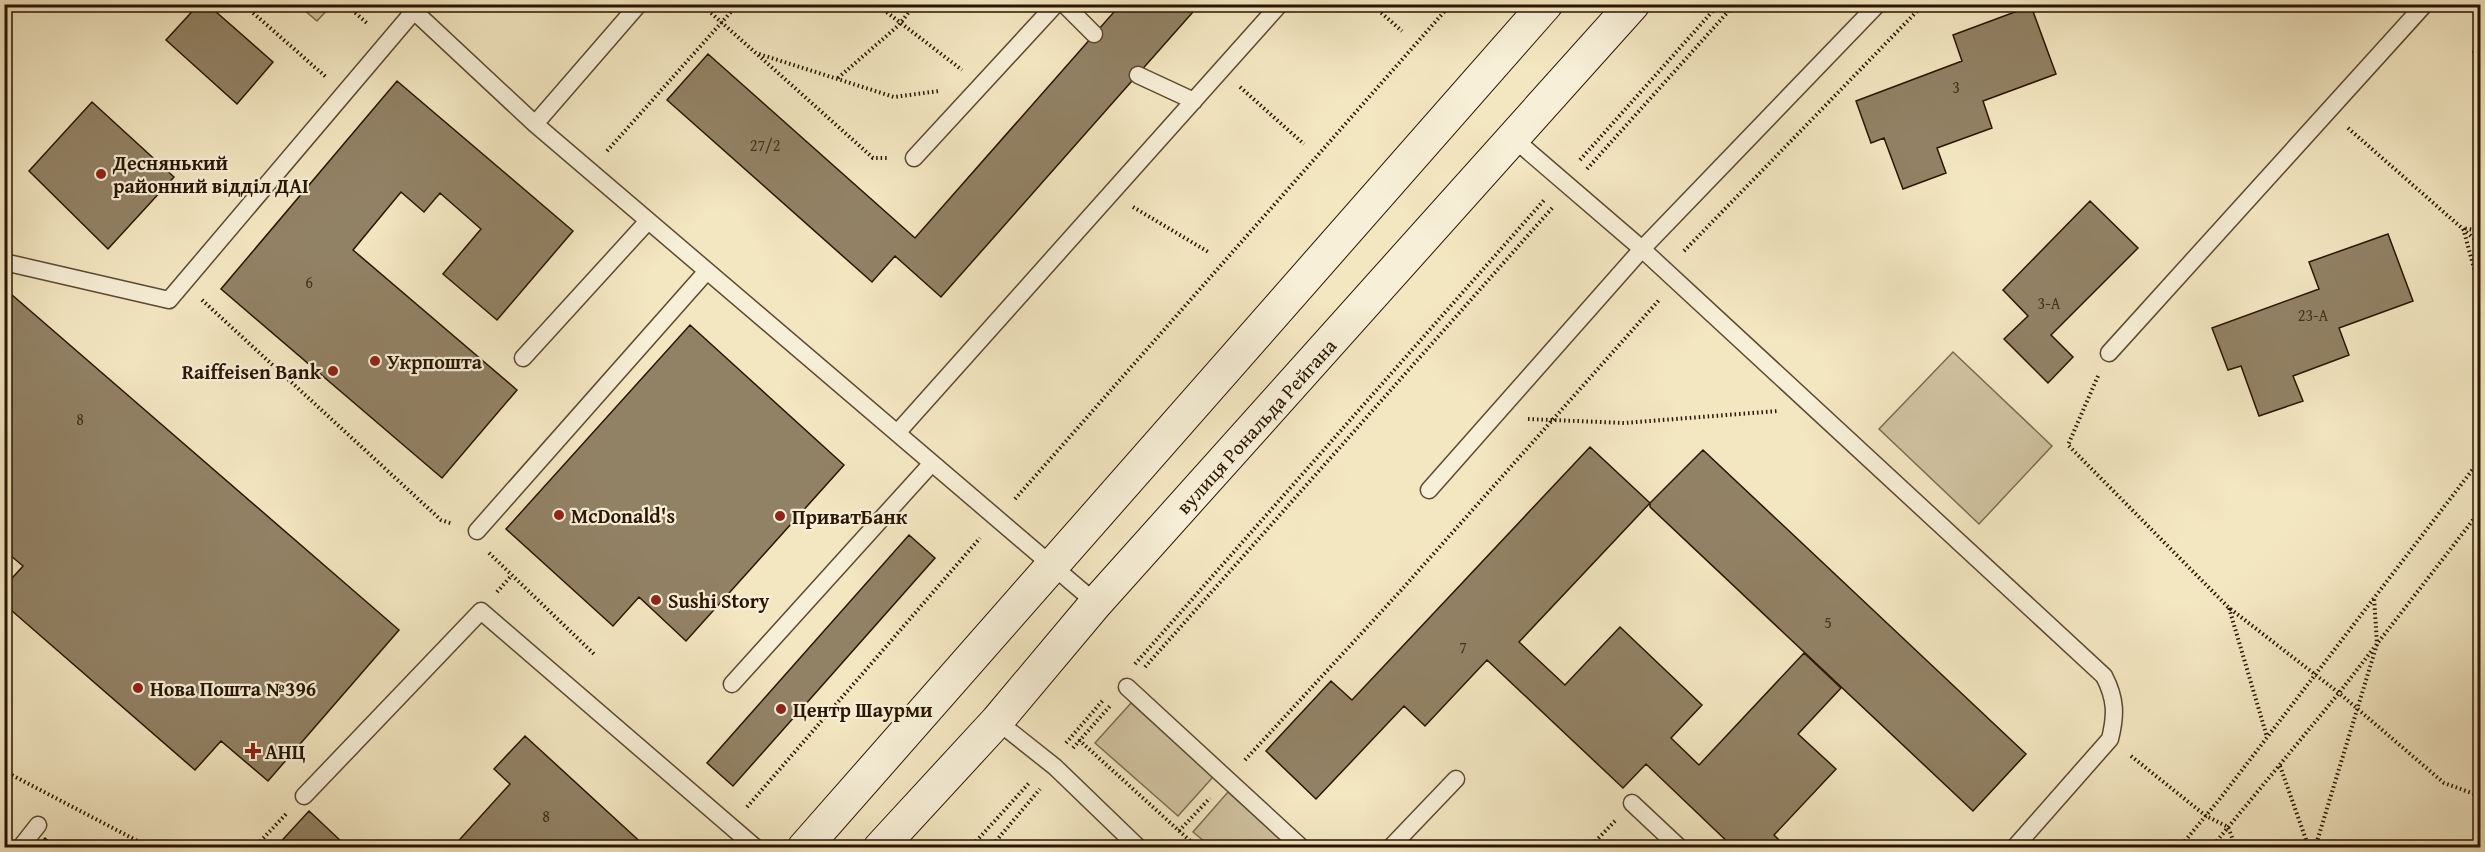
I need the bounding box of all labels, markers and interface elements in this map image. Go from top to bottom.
house number: 3 [1952,75,1960,99]
house number: 27/2 [750,133,780,157]
place label: Деснянький районний відділ ДАІ [112,148,309,200]
marker: Деснянький районний відділ ДАІ [94,167,108,181]
house number: 6 [305,270,313,294]
house number: 3-А [2038,291,2061,315]
house number: 23-А [2298,303,2329,327]
street label: вулиця Рональда Рейгана [1169,332,1343,520]
place label: Укрпошта [387,347,483,376]
marker: Укрпошта [368,354,382,368]
place label: Raiffeisen Bank [182,357,322,386]
marker: Raiffeisen Bank [326,364,340,378]
house number: 8 [76,407,84,431]
place label: McDonald's [571,501,675,530]
place label: ПриватБанк [792,502,908,531]
marker: McDonald's [552,508,566,522]
marker: ПриватБанк [773,509,787,523]
place label: Sushi Story [668,586,770,615]
marker: Sushi Story [649,593,663,607]
house number: 5 [1824,610,1832,634]
house number: 7 [1459,635,1467,659]
place label: Нова Пошта №396 [150,674,316,703]
marker: Нова Пошта №396 [131,681,145,695]
place label: Центр Шаурми [793,695,933,724]
marker: Центр Шаурми [774,702,788,716]
place label: АНЦ [265,737,306,766]
marker: АНЦ [246,744,260,758]
house number: 8 [542,804,550,828]

